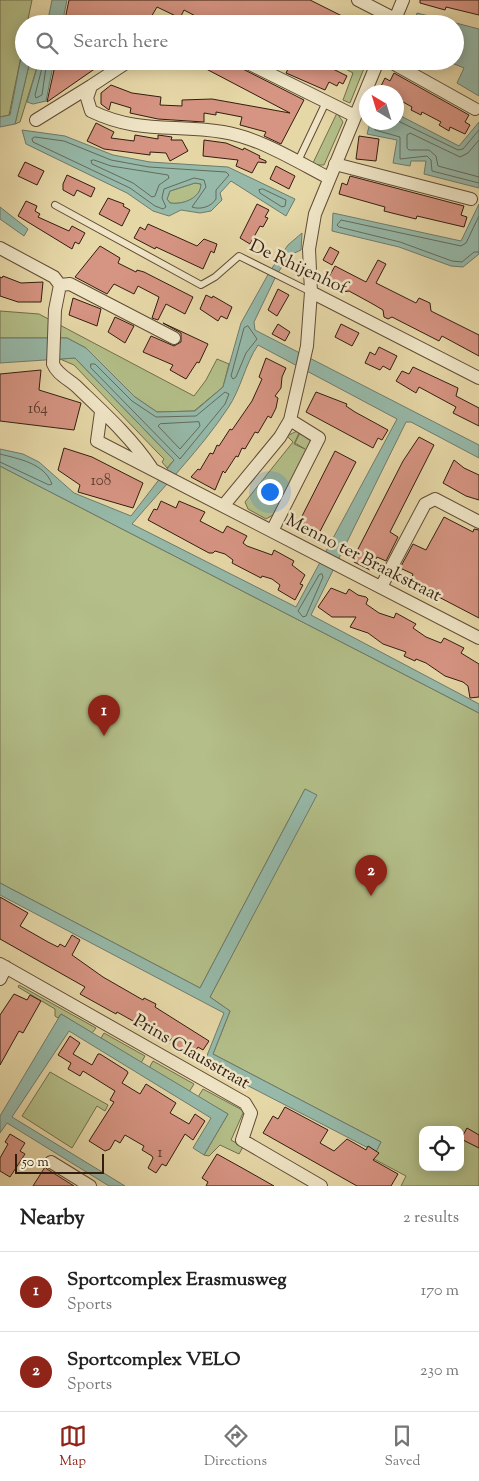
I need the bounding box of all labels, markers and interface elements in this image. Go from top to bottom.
search box [15,15,464,70]
icon: search [33,29,61,57]
text: Search here [73,29,168,56]
north arrow [359,85,404,130]
street label: De Rhijenhof [245,234,352,302]
house number: 164 [28,399,48,420]
house number: 108 [91,471,111,492]
your location [257,479,283,505]
street label: Menno ter Braakstraat [281,508,445,610]
pin: 1 [88,695,120,736]
pin: 2 [355,855,387,896]
street label: Prins Clausstraat [128,1009,254,1097]
map controls [419,1126,464,1171]
button: locate [419,1126,464,1171]
house number: 1 [157,1143,163,1164]
scale bar [15,1151,104,1174]
text: 50 m [22,1153,49,1173]
text: Nearby [20,1204,85,1234]
text: 2 results [403,1207,459,1230]
text: Sportcomplex Erasmusweg [67,1267,287,1294]
text: 1 [33,1280,39,1303]
text: 170 m [421,1280,459,1303]
text: Sports [67,1294,112,1317]
text: Sportcomplex VELO [67,1347,241,1374]
text: 2 [32,1360,40,1383]
text: 230 m [420,1360,459,1383]
text: Sports [67,1374,112,1397]
tab: Map [59,1422,87,1472]
tab: Directions [204,1422,267,1472]
tab: Saved [384,1422,420,1472]

